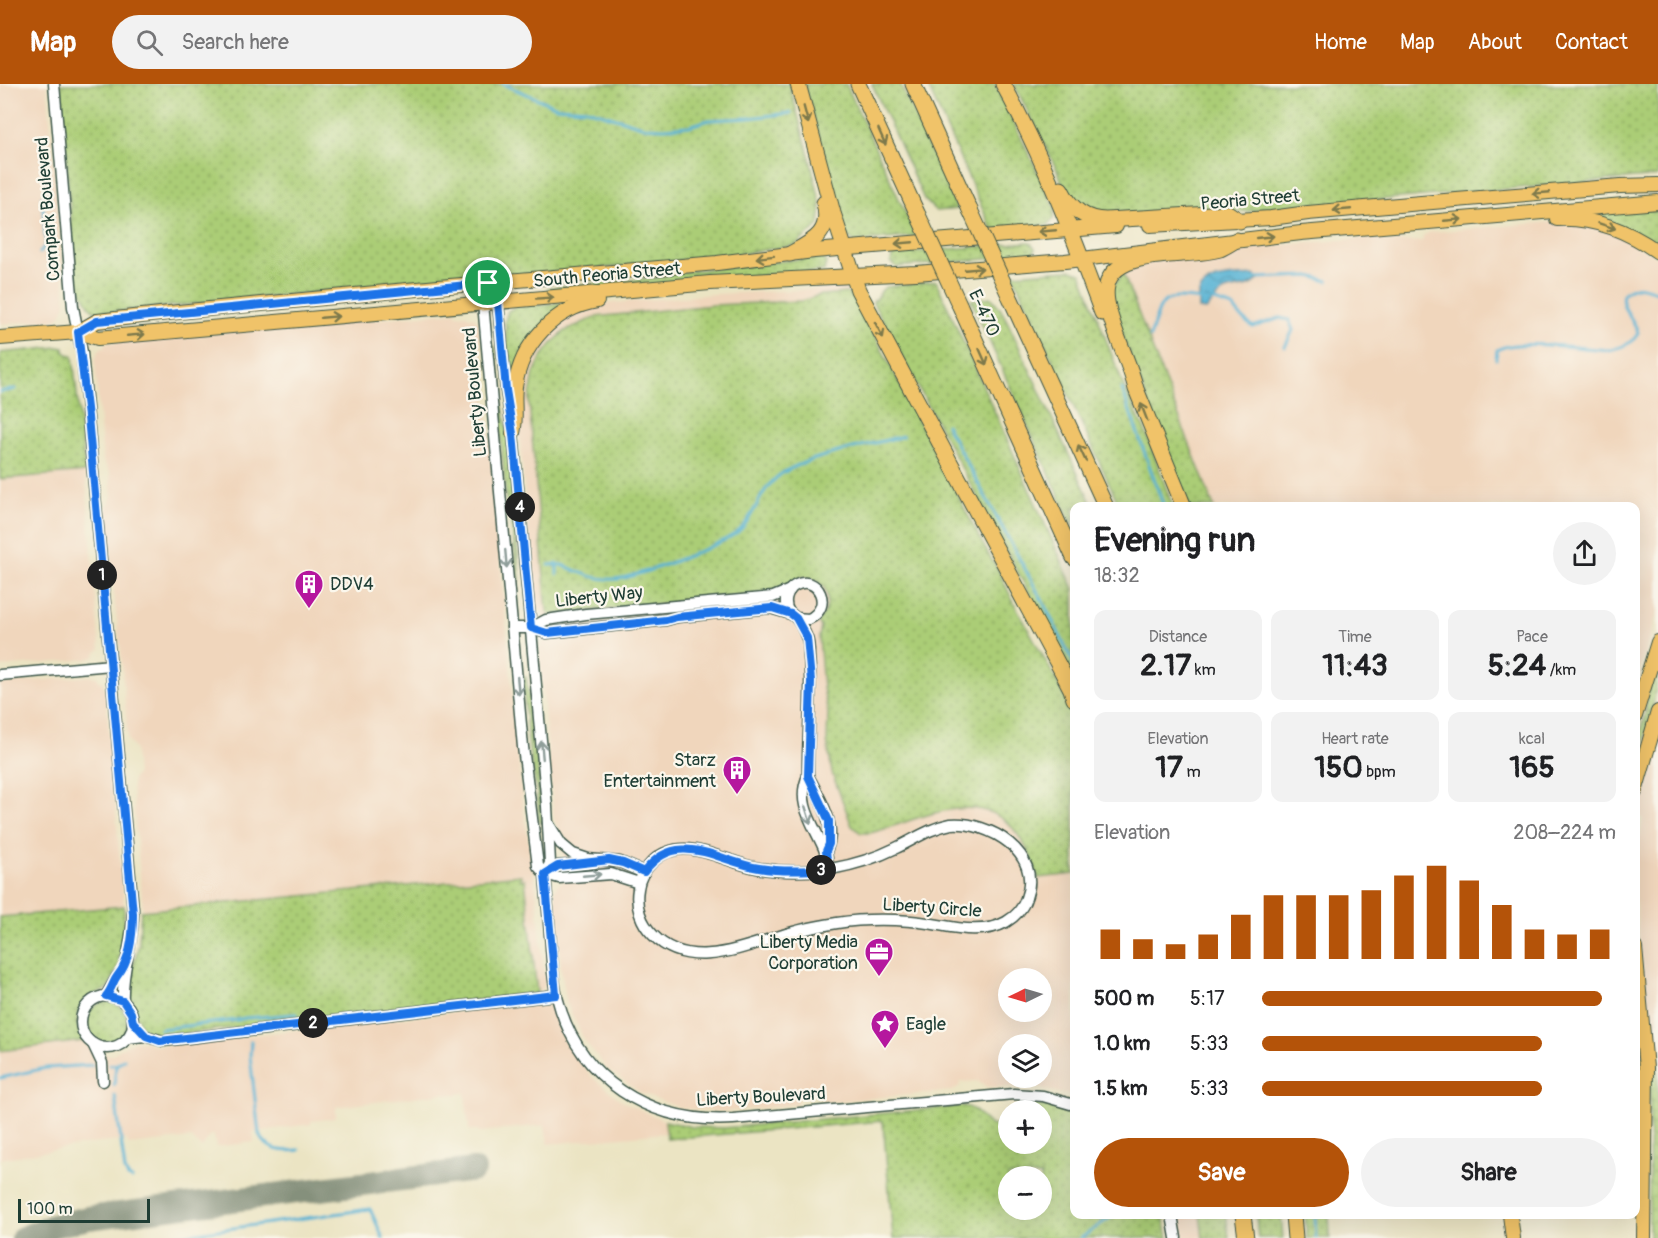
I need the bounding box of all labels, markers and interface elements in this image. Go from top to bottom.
search box [112,15,532,69]
text: Map [30,25,76,60]
icon: search [133,26,166,59]
text: Search here [181,28,289,56]
text: Home [1314,29,1367,56]
text: Map [1400,29,1435,56]
text: About [1468,29,1522,56]
text: Contact [1555,29,1628,56]
one-way arrow [801,105,813,124]
one-way arrow [877,128,889,146]
street label: Compark Boulevard [30,136,66,282]
street label: Peoria Street [1200,184,1301,216]
one-way arrow [1532,187,1551,198]
one-way arrow [1333,205,1353,216]
one-way arrow [1443,214,1463,225]
one-way arrow [1597,221,1616,232]
one-way arrow [1038,226,1058,237]
one-way arrow [1255,231,1275,242]
one-way arrow [895,238,914,249]
one-way arrow [756,252,776,263]
pin [462,257,513,308]
street label: South Peoria Street [532,257,682,293]
one-way arrow [963,263,983,274]
icon: arrive [471,266,504,299]
street label: E-470 [963,286,1005,340]
one-way arrow [535,293,555,304]
one-way arrow [320,311,339,322]
one-way arrow [874,320,885,338]
street label: Liberty Boulevard [458,326,492,458]
one-way arrow [125,329,145,340]
one-way arrow [978,348,990,366]
one-way arrow [1138,403,1149,422]
one-way arrow [1076,445,1088,463]
pin: 4 [505,492,535,522]
text: 4 [515,497,525,517]
text: Evening run [1094,520,1255,561]
button: share [1553,522,1616,585]
one-way arrow [501,549,512,568]
pin: 1 [87,560,117,590]
text: 18:32 [1094,563,1140,588]
text: 1 [99,565,105,585]
building icon: DDV4 [293,568,325,610]
place label: DDV4 [330,573,374,596]
street label: Liberty Way [554,581,644,613]
text: Distance [1149,627,1207,647]
text: Time [1338,627,1372,647]
text: Pace [1516,627,1548,647]
text: 2.17 [1140,647,1191,684]
text: 11:43 [1322,647,1388,684]
text: 5:24 [1488,647,1546,684]
text: km [1191,660,1216,680]
text: /km [1546,660,1576,680]
one-way arrow [513,676,524,696]
text: Elevation [1148,729,1208,749]
text: Heart rate [1321,729,1389,749]
text: kcal [1519,729,1545,749]
one-way arrow [536,740,547,760]
place label: Starz Entertainment [603,749,717,793]
text: 17 [1155,749,1183,786]
text: 150 [1314,749,1363,786]
text: 165 [1509,749,1555,786]
building icon: Starz Entertainment [721,754,753,796]
text: m [1183,762,1201,782]
text: bpm [1363,762,1396,782]
one-way arrow [804,805,815,824]
text: Elevation [1094,820,1170,845]
text: 208–224 m [1513,820,1616,845]
pin: 3 [806,855,836,885]
text: 3 [817,860,825,880]
one-way arrow [582,869,602,880]
street label: Liberty Circle [882,893,982,923]
place label: Liberty Media Corporation [759,931,858,975]
office icon: Liberty Media Corporation [863,936,895,978]
north arrow [998,968,1052,1022]
map controls [998,968,1052,1220]
text: 500 m [1094,986,1154,1011]
text: 5:17 [1190,986,1225,1011]
pin: 2 [298,1008,328,1038]
place icon: Eagle [869,1008,901,1050]
text: 2 [309,1013,317,1033]
place label: Eagle [906,1013,946,1036]
text: 1.0 km [1094,1031,1150,1056]
text: 5:33 [1190,1031,1229,1056]
button: layers [998,1034,1052,1088]
text: 1.5 km [1094,1076,1147,1101]
text: 5:33 [1190,1076,1229,1101]
street label: Liberty Boulevard [696,1082,826,1112]
button: + [998,1100,1052,1154]
button: Save [1094,1138,1349,1207]
button: Share [1361,1138,1616,1207]
button: − [998,1166,1052,1220]
scale bar [18,1196,150,1224]
text: 100 m [27,1199,73,1219]

